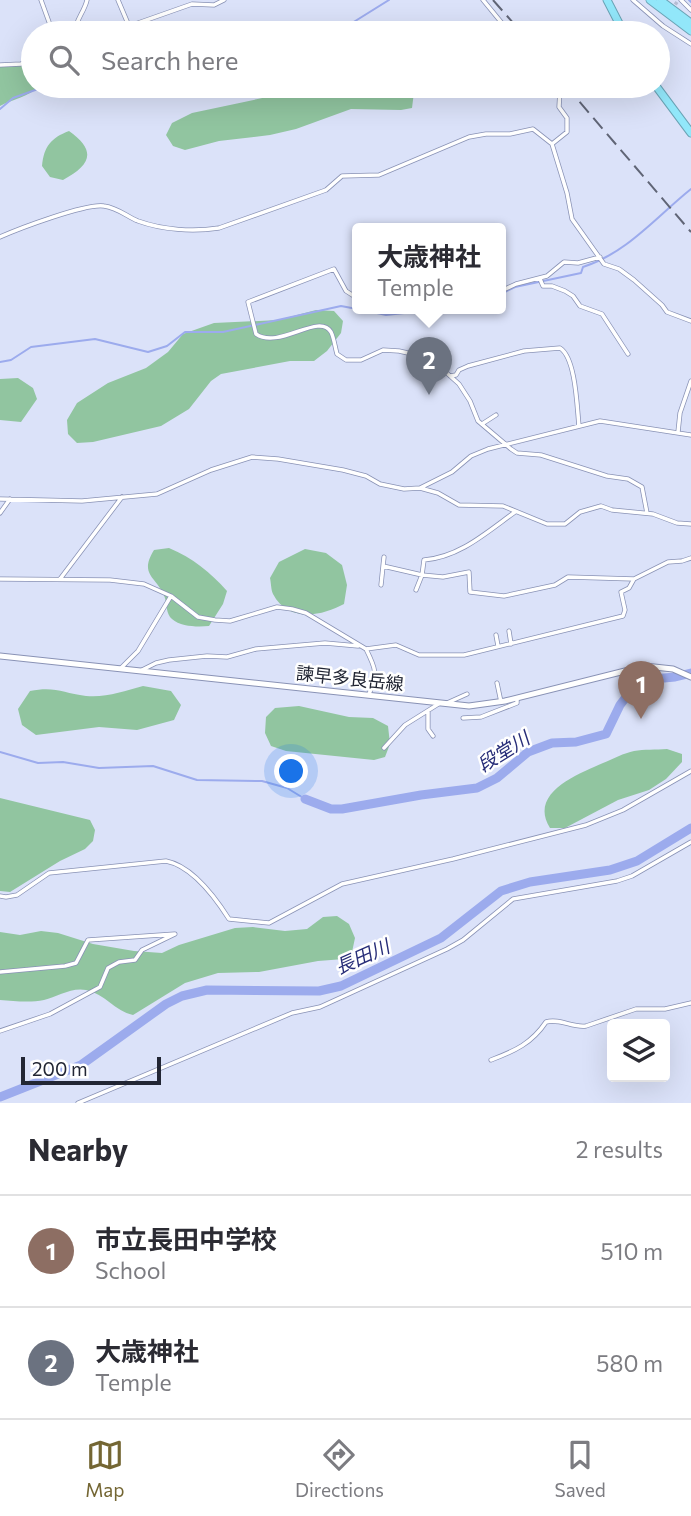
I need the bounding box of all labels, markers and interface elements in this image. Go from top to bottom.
search box [21,21,670,98]
icon: search [45,41,83,79]
text: Search here [101,44,239,75]
popup [352,223,506,314]
text: 大歳神社 [377,240,481,271]
text: Temple [377,273,454,301]
pin: 2 [406,337,452,395]
street label: 諫早多良岳線 [295,661,405,695]
pin: 1 [618,661,664,719]
water label: 段堂川 [473,725,535,776]
your location [274,754,308,788]
water label: 長田川 [331,933,395,978]
map controls [607,1019,670,1082]
button: layers [607,1019,670,1082]
scale bar [21,1054,161,1086]
text: 200 m [32,1057,88,1080]
text: Nearby [28,1130,128,1167]
text: 2 results [576,1135,663,1163]
text: 市立長田中学校 [95,1223,277,1254]
text: 1 [46,1237,56,1265]
text: 510 m [600,1237,663,1265]
text: School [95,1256,166,1284]
text: 大歳神社 [95,1335,199,1366]
text: 2 [44,1349,58,1377]
text: 580 m [596,1349,663,1377]
text: Temple [95,1368,172,1396]
tab: Map [85,1436,124,1501]
tab: Directions [295,1436,384,1501]
tab: Saved [554,1436,606,1501]

